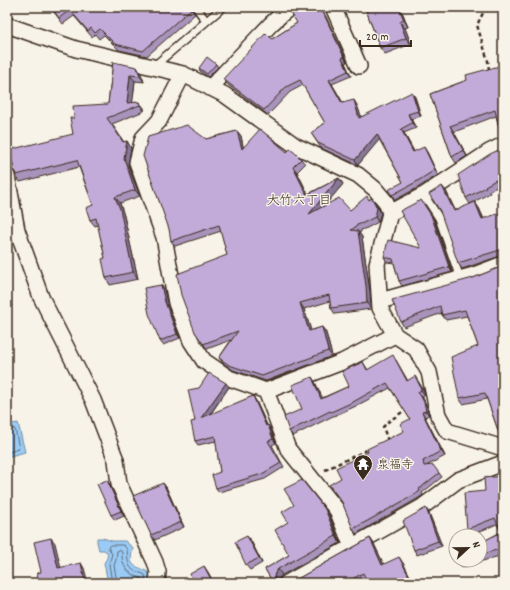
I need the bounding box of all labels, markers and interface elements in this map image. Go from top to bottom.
scale bar [360,22,411,48]
text: 20 m [366,29,389,46]
district label: 大竹六丁目 [266,192,332,211]
temple icon: 泉福寺 [352,453,374,481]
place label: 泉福寺 [377,457,413,474]
north arrow [448,528,488,568]
text: N [467,539,484,551]

